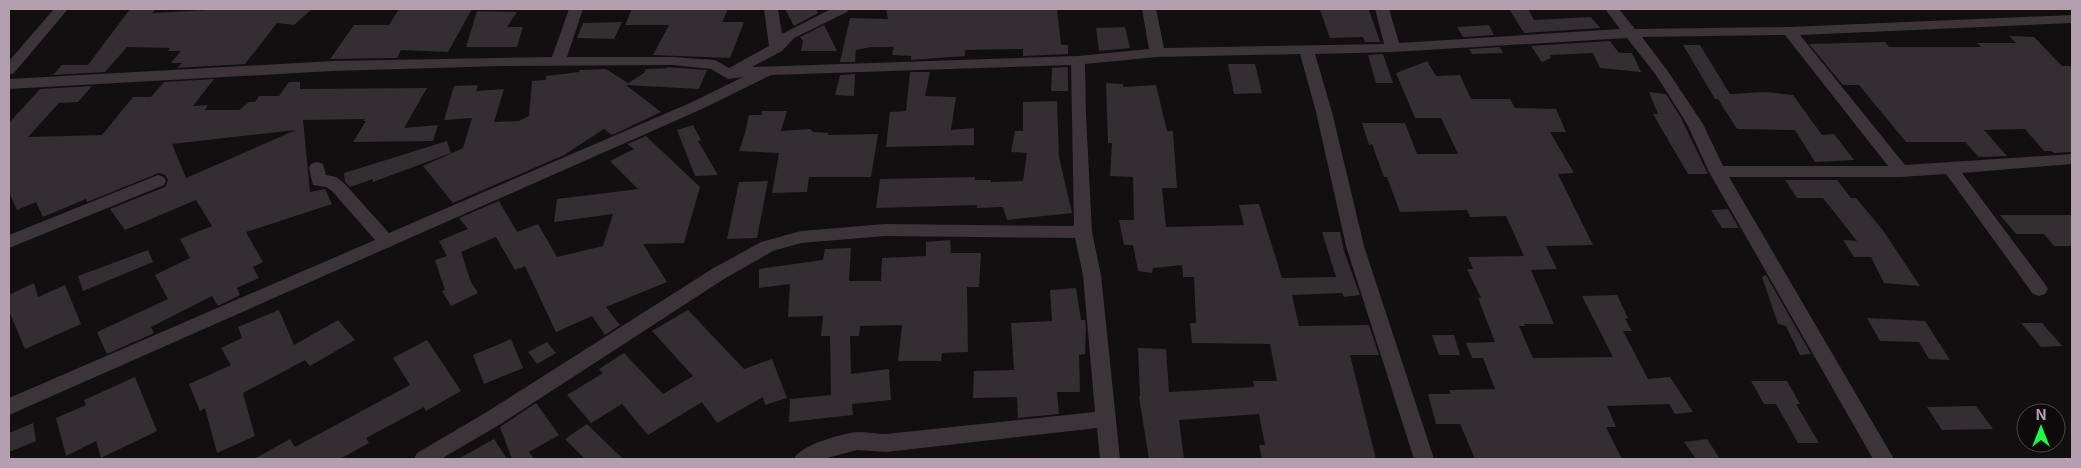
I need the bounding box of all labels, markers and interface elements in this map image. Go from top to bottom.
north arrow [2016,403,2066,453]
text: N [2036,406,2046,423]

